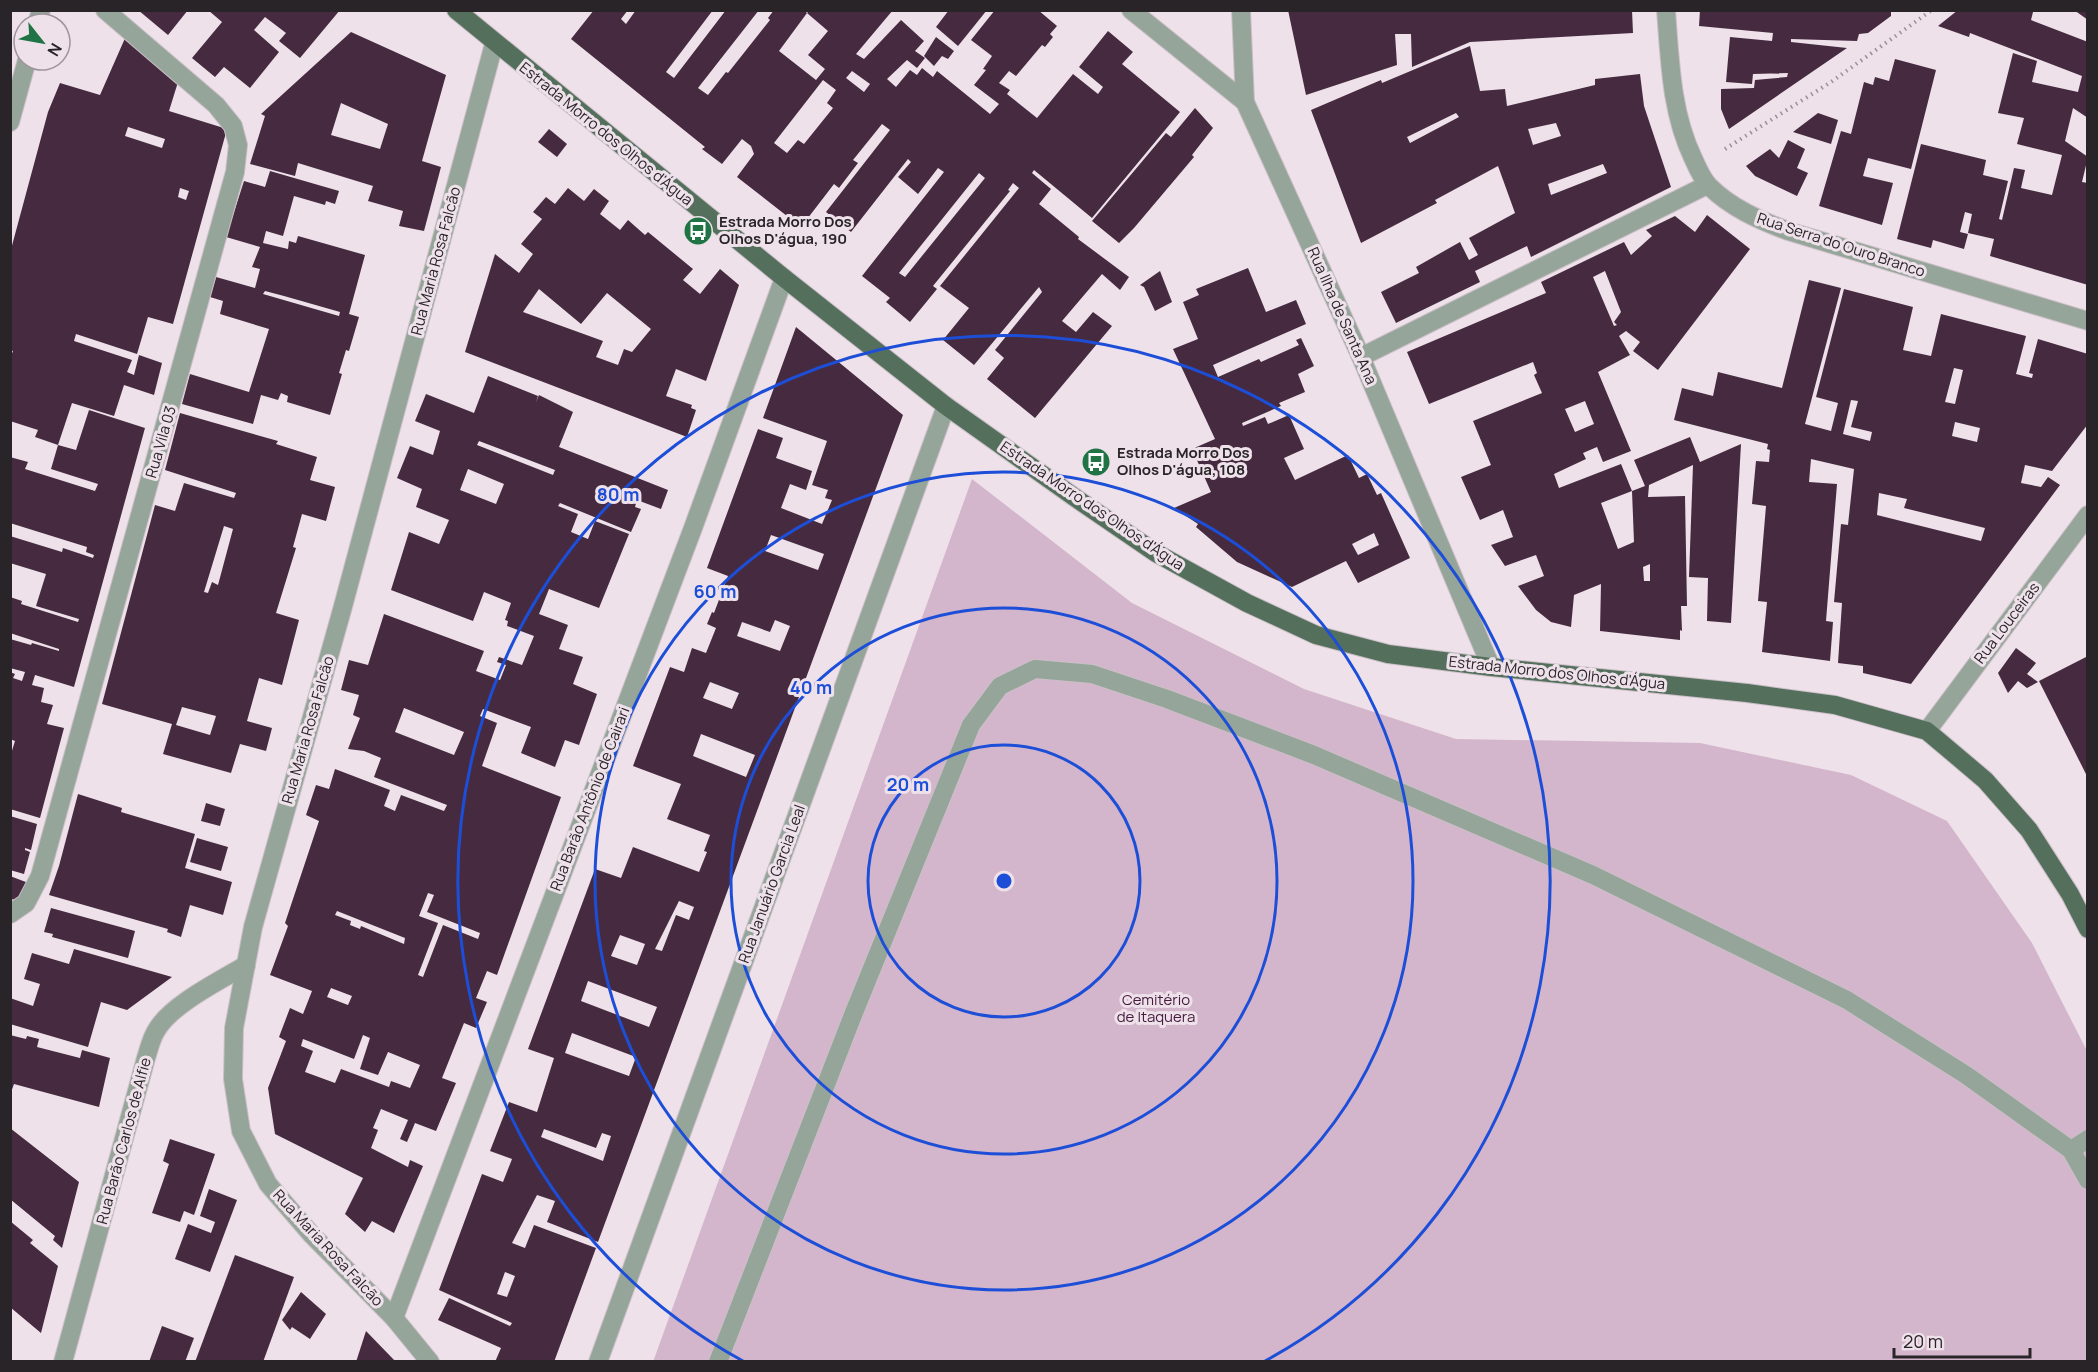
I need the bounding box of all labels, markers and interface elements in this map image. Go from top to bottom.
north arrow [12,12,72,72]
text: N [42,39,67,60]
street label: Estrada Morro dos Olhos d'Água [515,57,697,210]
street label: Rua Maria Rosa Falcão [406,184,465,337]
street label: Rua Serra do Ouro Branco [1754,207,1928,282]
place label: Estrada Morro Dos Olhos D'água, 190 [719,211,852,249]
bus stop icon: Estrada Morro Dos Olhos D'água, 190 [682,215,714,247]
street label: Rua Ilha de Santa Ana [1303,244,1382,388]
street label: Rua Vila 03 [140,403,181,480]
street label: Estrada Morro dos Olhos d'Água [996,436,1188,575]
place label: Estrada Morro Dos Olhos D'água, 108 [1117,442,1250,480]
bus stop icon: Estrada Morro Dos Olhos D'água, 108 [1080,446,1112,478]
text: 80 m [597,482,639,506]
street label: Rua Louceiras [1969,578,2044,668]
text: 60 m [694,579,736,603]
street label: Estrada Morro dos Olhos d'Água [1448,651,1666,694]
street label: Rua Maria Rosa Falcão [276,653,339,806]
text: 40 m [790,675,832,699]
street label: Rua Barão Antônio de Cairari [545,704,634,894]
text: 20 m [887,772,929,796]
street label: Rua Januário Garcia Leal [733,802,810,966]
centre of rings [994,871,1014,891]
park label: Cemitério de Itaquera [1117,989,1195,1027]
street label: Rua Barão Carlos de Alfie [91,1055,156,1226]
street label: Rua Maria Rosa Falcão [269,1185,388,1311]
scale bar [1894,1321,2030,1359]
text: 20 m [1903,1329,1943,1353]

